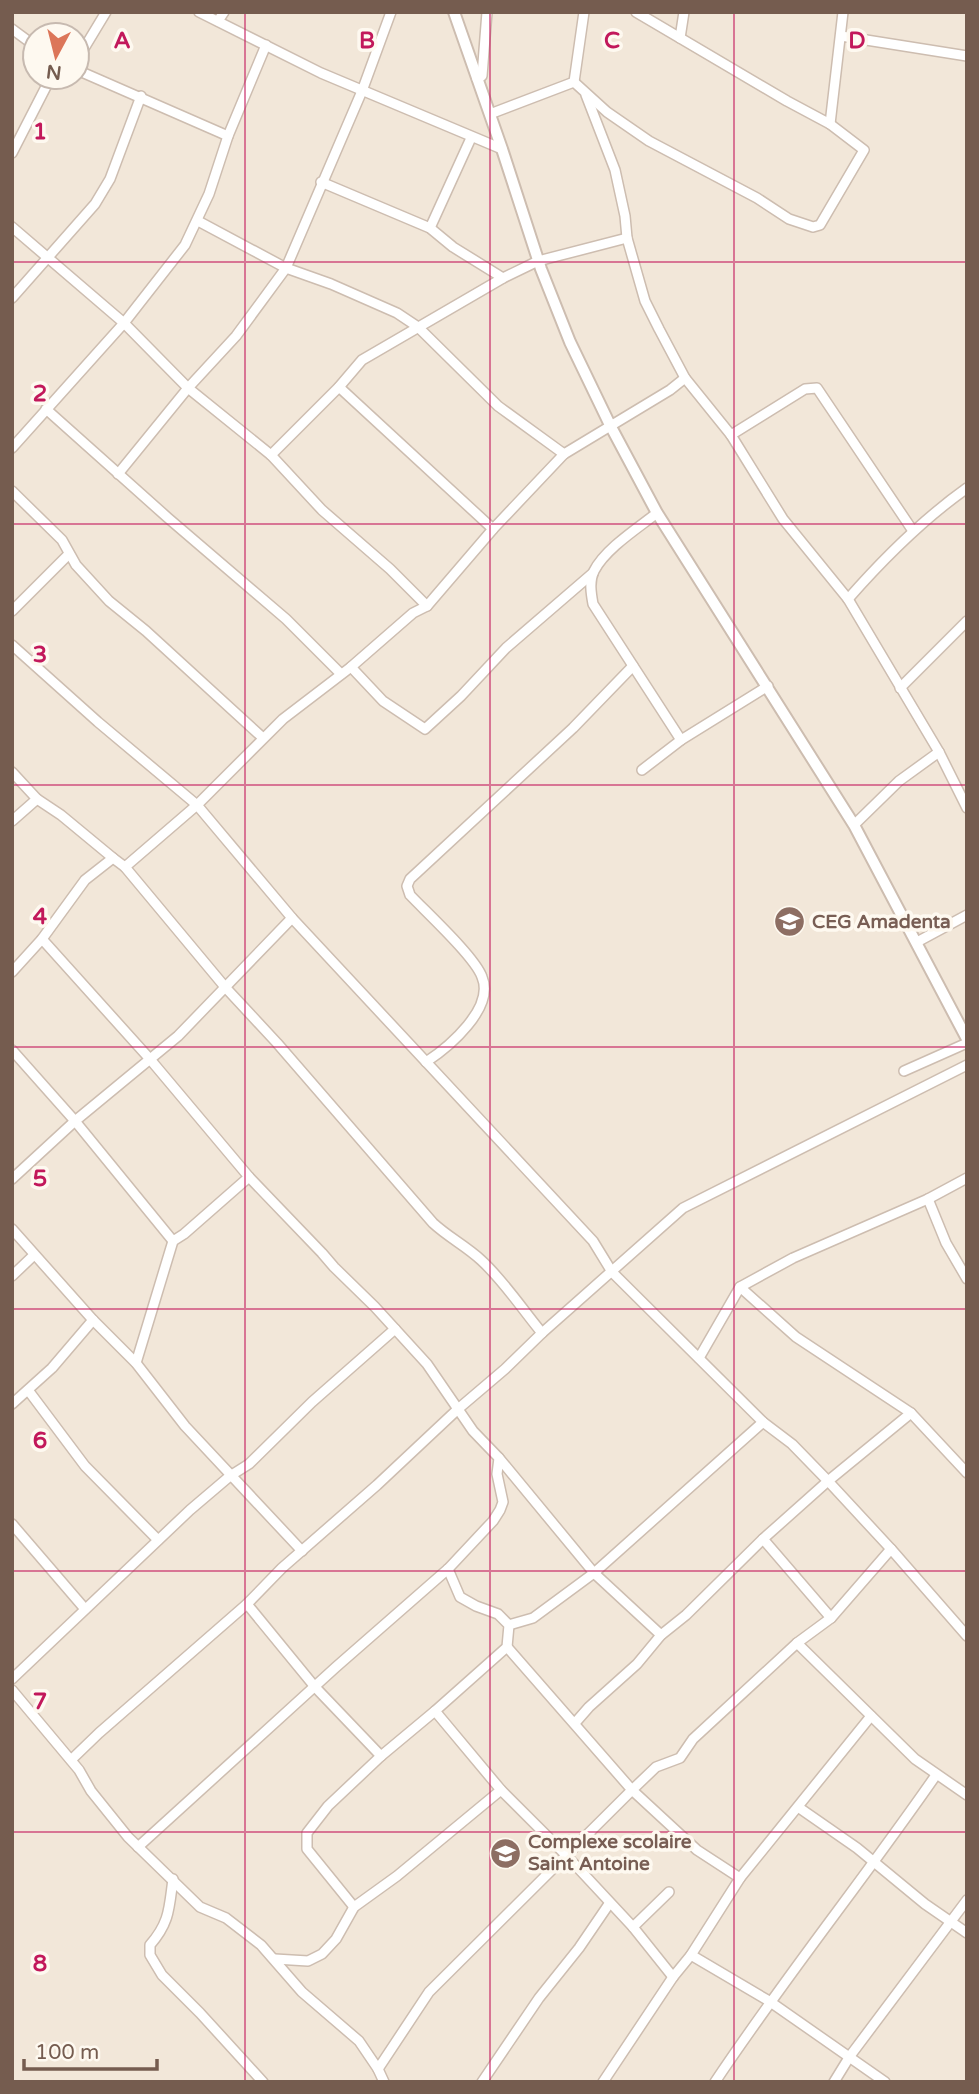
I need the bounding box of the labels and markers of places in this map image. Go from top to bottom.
school or university icon: CEG Amadenta [772,905,806,939]
place label: CEG Amadenta [812,911,951,933]
place label: Complexe scolaire Saint Antoine [528,1831,692,1875]
school or university icon: Complexe scolaire Saint Antoine [488,1836,522,1870]

